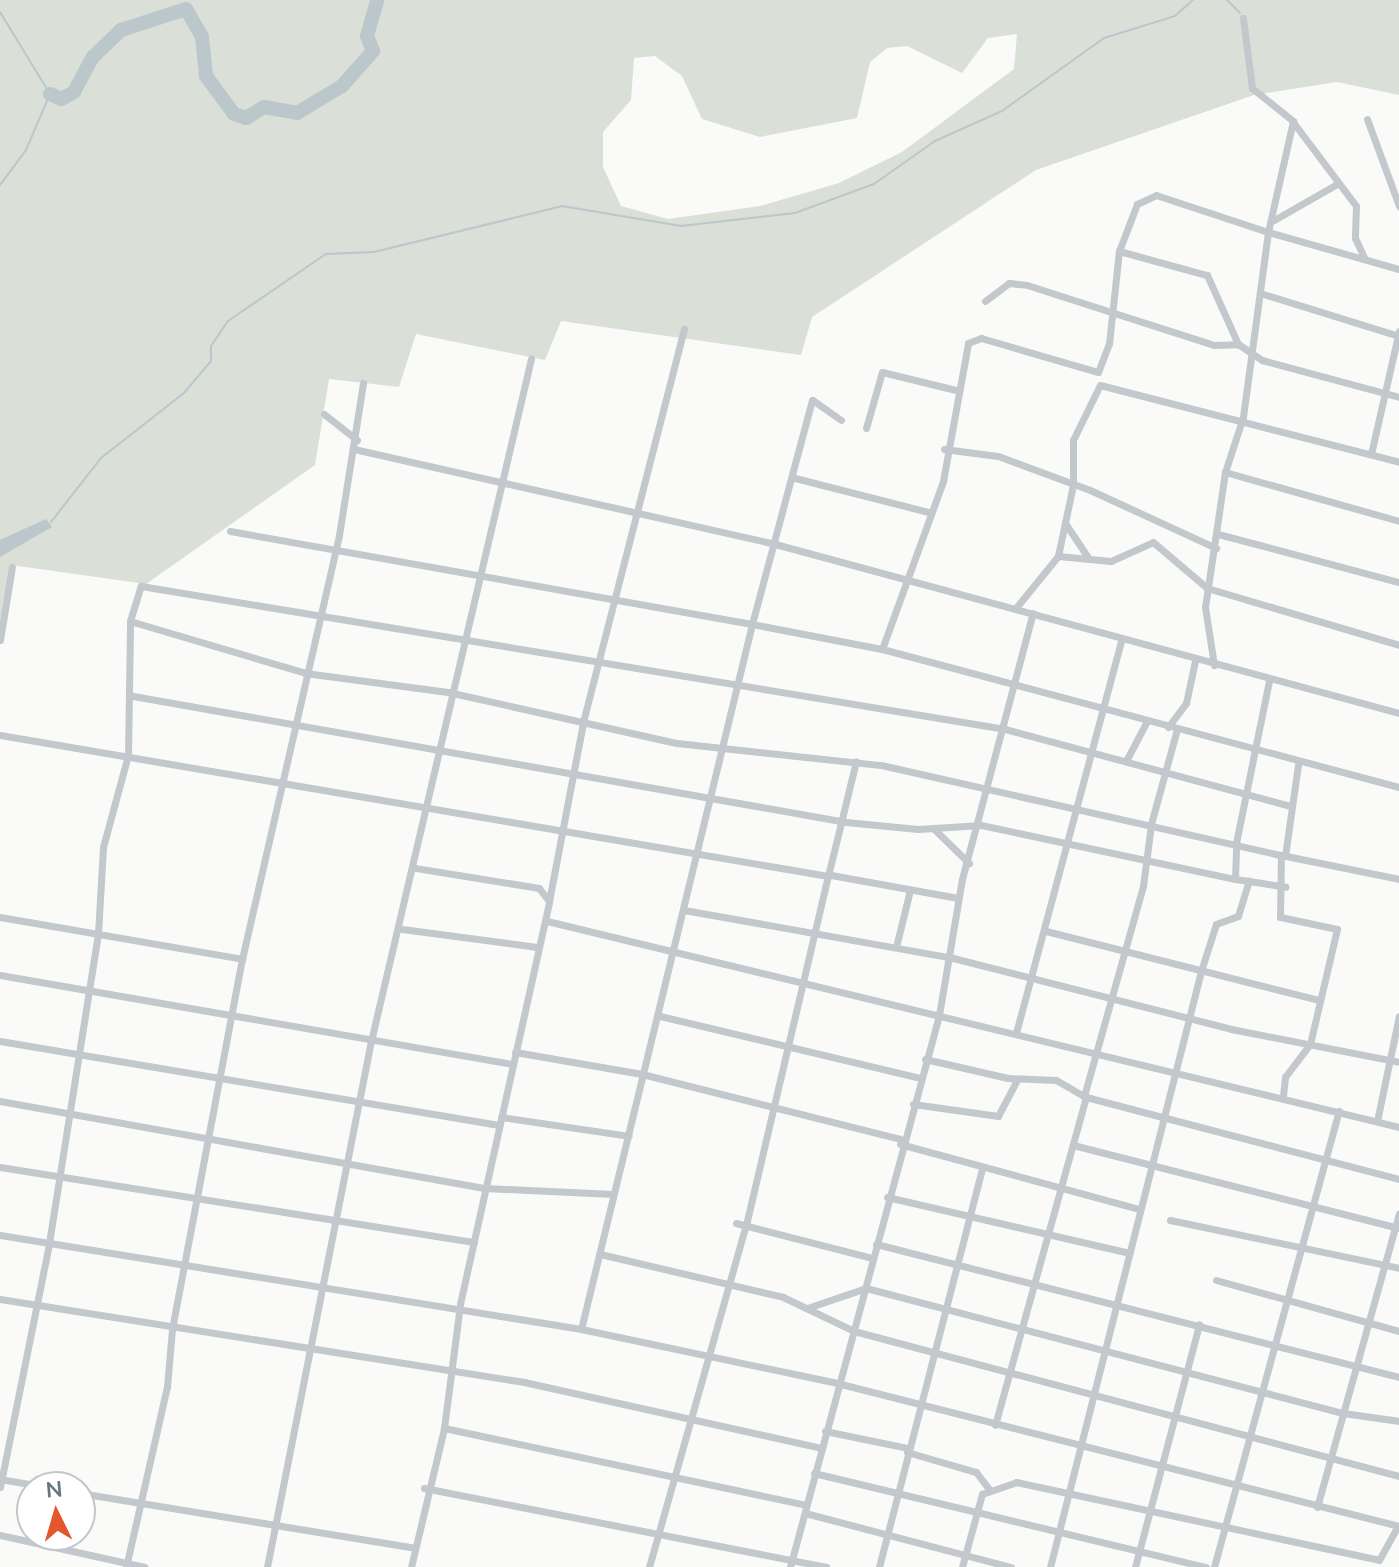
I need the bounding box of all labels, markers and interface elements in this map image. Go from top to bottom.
north arrow [16,1471,96,1551]
text: N [45,1474,64,1504]

